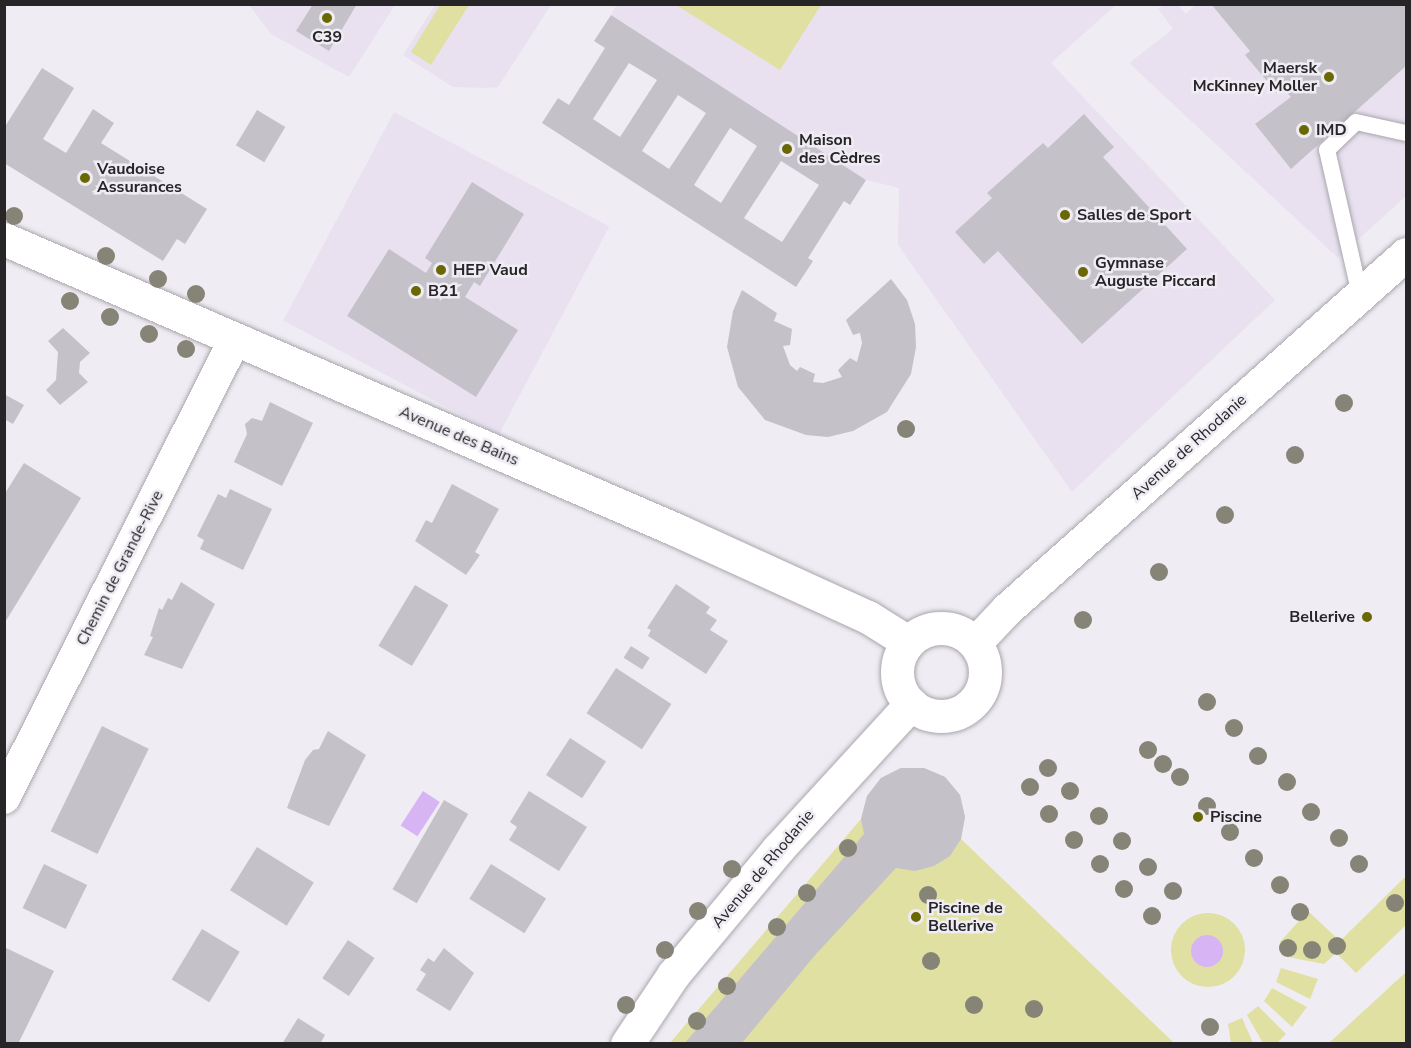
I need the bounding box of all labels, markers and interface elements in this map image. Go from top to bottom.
marker: C39 [320,11,334,25]
place label: C39 [312,27,342,47]
place label: Maersk McKinney Moller [1193,58,1317,96]
marker: Maersk McKinney Moller [1322,70,1336,84]
place label: IMD [1316,120,1347,140]
marker: IMD [1297,123,1311,137]
place label: Maison des Cèdres [799,130,881,168]
marker: Maison des Cèdres [780,142,794,156]
place label: Vaudoise Assurances [97,159,182,197]
marker: Vaudoise Assurances [78,171,92,185]
place label: Salles de Sport [1077,205,1191,225]
marker: Salles de Sport [1058,208,1072,222]
place label: Gymnase Auguste Piccard [1095,253,1216,291]
place label: HEP Vaud [453,260,528,280]
marker: HEP Vaud [434,263,448,277]
marker: Gymnase Auguste Piccard [1076,265,1090,279]
place label: B21 [428,281,458,301]
marker: B21 [409,284,423,298]
street label: Avenue de Rhodanie [1127,390,1251,504]
street label: Avenue des Bains [396,402,522,470]
street label: Chemin de Grande-Rive [72,487,168,649]
place label: Bellerive [1289,607,1355,627]
marker: Bellerive [1360,610,1374,624]
street label: Avenue de Rhodanie [708,806,818,932]
place label: Piscine [1210,807,1262,827]
marker: Piscine [1191,810,1205,824]
place label: Piscine de Bellerive [928,898,1003,936]
marker: Piscine de Bellerive [909,910,923,924]

